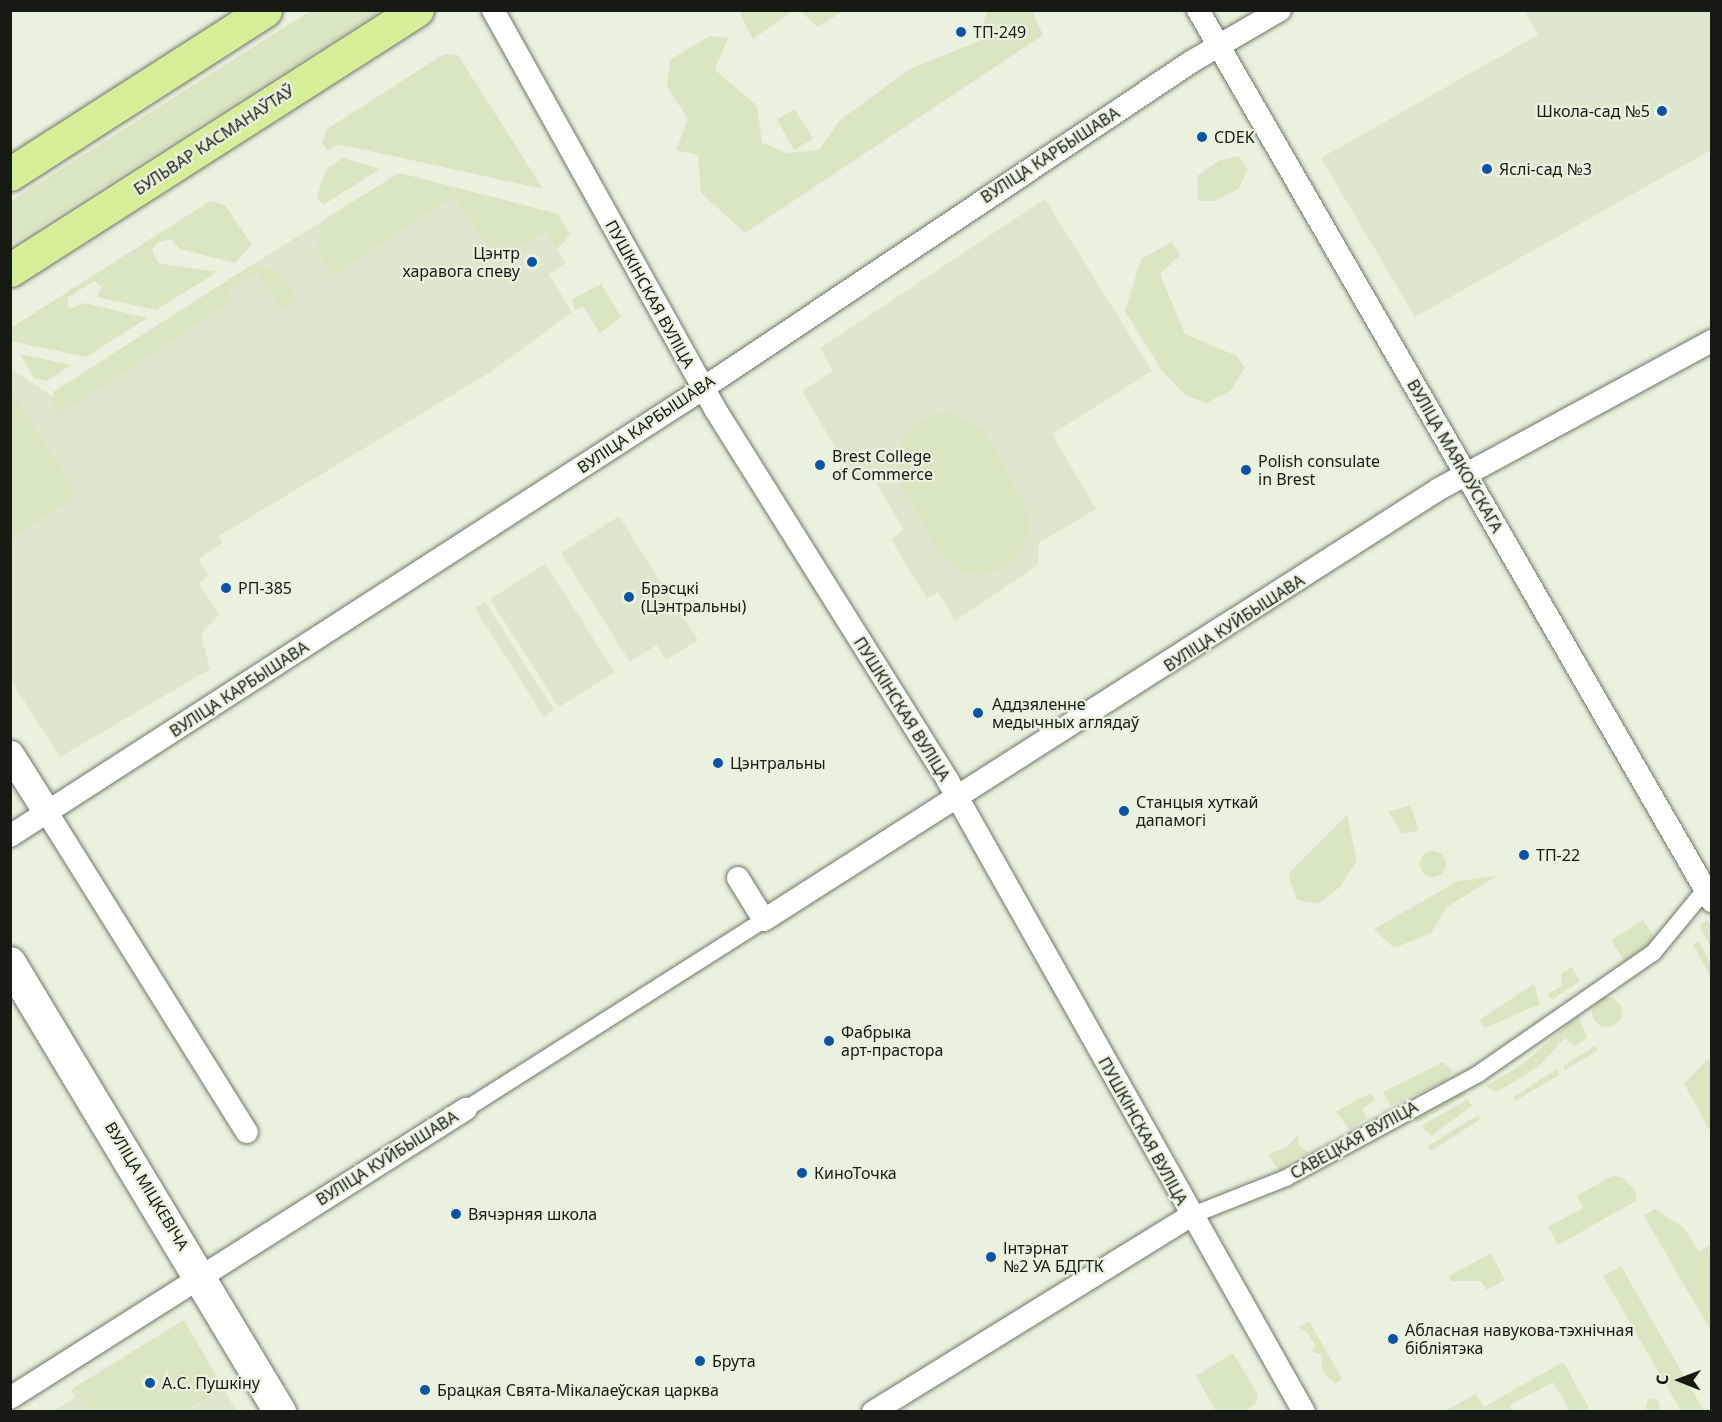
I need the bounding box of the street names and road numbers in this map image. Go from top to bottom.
street label: БУЛЬВАР КАСМАНАЎТАЎ [130,81,298,199]
street label: ВУЛІЦА КАРБЫШАВА [977,103,1123,207]
street label: ПУШКІНСКАЯ ВУЛІЦА [601,217,699,371]
street label: ВУЛІЦА КАРБЫШАВА [574,371,718,477]
street label: ВУЛІЦА МАЯКОЎСКАГА [1403,376,1507,536]
street label: ВУЛІЦА КУЙБЫШАВА [1160,570,1308,676]
street label: ПУШКІНСКАЯ ВУЛІЦА [850,634,954,784]
street label: ВУЛІЦА КАРБЫШАВА [166,637,312,741]
street label: ПУШКІНСКАЯ ВУЛІЦА [1094,1054,1192,1208]
street label: САВЕЦКАЯ ВУЛІЦА [1287,1097,1421,1183]
street label: ВУЛІЦА КУЙБЫШАВА [313,1107,461,1209]
street label: ВУЛІЦА МІЦКЕВІЧА [101,1118,193,1254]

